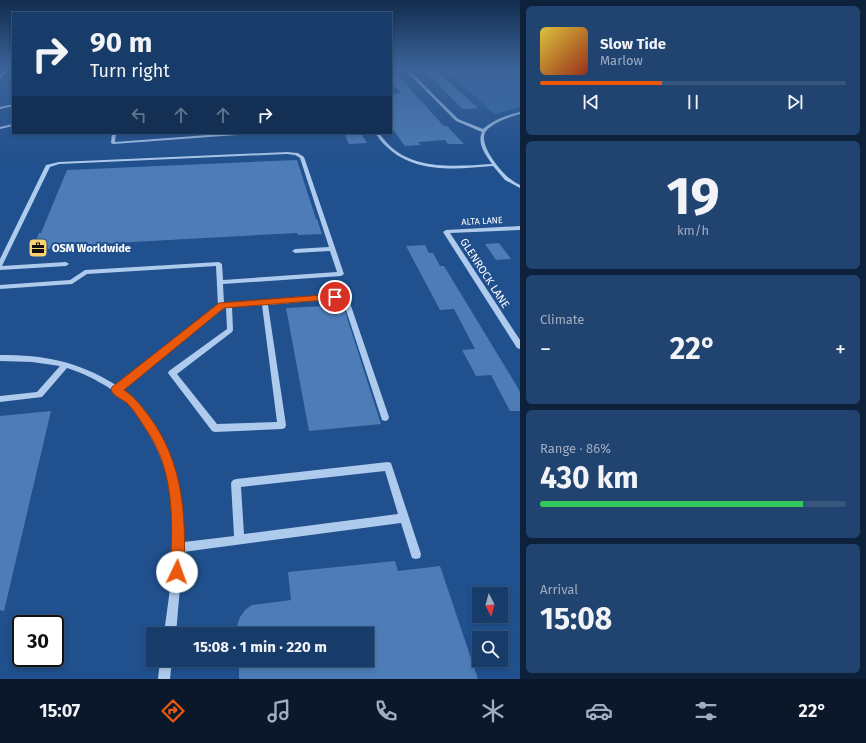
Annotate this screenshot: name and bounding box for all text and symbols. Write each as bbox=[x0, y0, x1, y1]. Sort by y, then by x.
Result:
text: 90 m bbox=[90, 26, 152, 59]
icon: right bbox=[24, 28, 76, 80]
text: Slow Tide bbox=[600, 35, 666, 53]
text: Marlow bbox=[600, 53, 643, 68]
text: Turn right bbox=[90, 60, 170, 82]
icon: previous bbox=[580, 91, 602, 113]
icon: pause bbox=[682, 91, 704, 113]
icon: next bbox=[784, 91, 806, 113]
icon: left bbox=[128, 104, 150, 126]
icon: ahead bbox=[170, 104, 192, 126]
icon: ahead bbox=[212, 104, 234, 126]
icon: right bbox=[254, 104, 276, 126]
text: 19 bbox=[666, 165, 720, 228]
street label: ALTA LANE bbox=[461, 215, 503, 227]
text: km/h bbox=[677, 223, 709, 238]
street label: GLENROCK LANE bbox=[457, 236, 512, 311]
office icon: OSM Worldwide bbox=[27, 237, 49, 259]
place label: OSM Worldwide bbox=[52, 242, 131, 255]
pin bbox=[318, 280, 352, 314]
icon: arrive bbox=[324, 286, 346, 308]
text: Climate bbox=[540, 312, 584, 327]
text: 22° bbox=[670, 331, 716, 367]
text: − bbox=[540, 336, 551, 363]
text: + bbox=[835, 336, 846, 363]
text: Range · 86% bbox=[540, 441, 611, 456]
text: 430 km bbox=[540, 460, 639, 496]
position arrow bbox=[156, 551, 198, 593]
text: Arrival bbox=[540, 582, 578, 597]
north arrow bbox=[472, 587, 508, 623]
map controls bbox=[472, 587, 508, 667]
text: 15:08 bbox=[540, 601, 612, 637]
speed limit sign: 30 bbox=[12, 615, 64, 667]
button: search bbox=[472, 631, 508, 667]
text: 15:08 · 1 min · 220 m bbox=[193, 638, 327, 656]
icon: directions bbox=[159, 697, 187, 725]
icon: music bbox=[265, 697, 293, 725]
icon: phone bbox=[372, 697, 400, 725]
icon: climate bbox=[479, 697, 507, 725]
icon: car bbox=[585, 697, 613, 725]
icon: filters bbox=[692, 697, 720, 725]
text: 15:07 bbox=[39, 700, 80, 722]
text: 22° bbox=[799, 700, 827, 722]

